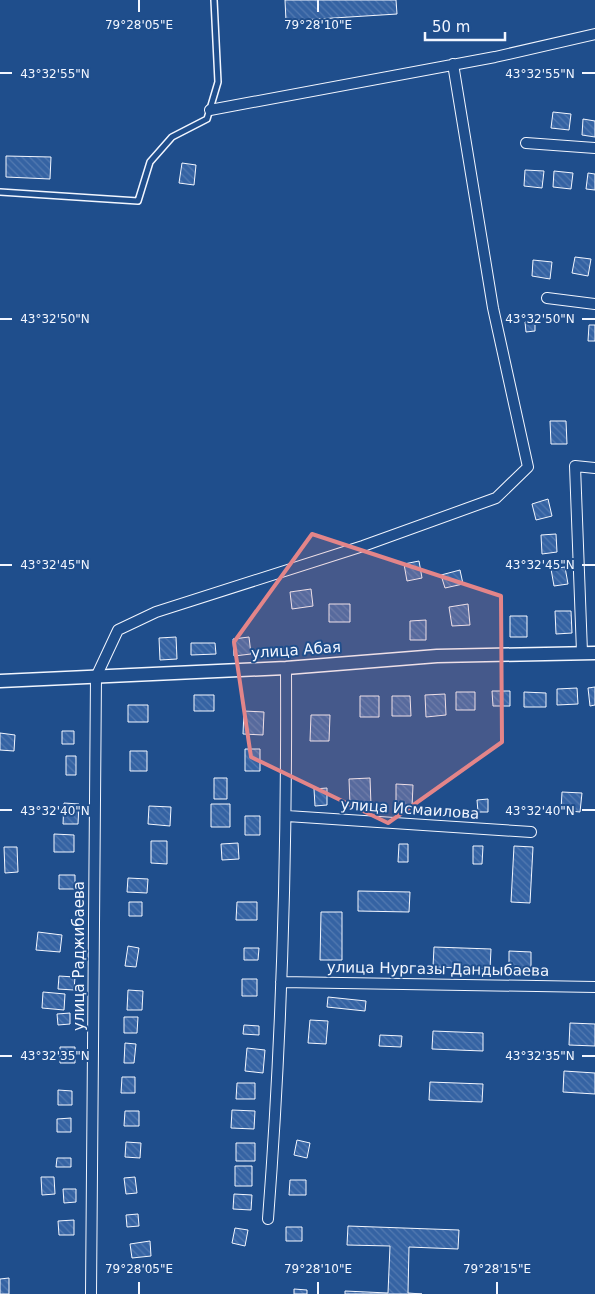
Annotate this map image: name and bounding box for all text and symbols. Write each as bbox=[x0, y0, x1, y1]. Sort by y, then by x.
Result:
scale bar bbox=[425, 10, 505, 42]
text: 79°28'05"E bbox=[105, 18, 173, 32]
text: 79°28'10"E bbox=[284, 18, 352, 32]
text: 50 m bbox=[432, 18, 470, 36]
text: 43°32'55"N bbox=[20, 67, 90, 81]
text: 43°32'55"N bbox=[505, 67, 575, 81]
text: 43°32'50"N bbox=[20, 312, 90, 326]
text: 43°32'50"N bbox=[505, 312, 575, 326]
text: 43°32'45"N bbox=[20, 558, 90, 572]
text: 43°32'45"N bbox=[505, 558, 575, 572]
street label: улица Абая bbox=[250, 638, 342, 662]
street label: улица Исмаилова bbox=[340, 795, 480, 823]
text: 43°32'40"N bbox=[20, 804, 90, 818]
text: 43°32'40"N bbox=[505, 804, 575, 818]
street label: улица Раджибаева bbox=[70, 881, 88, 1031]
street label: улица Нургазы Дандыбаева bbox=[327, 958, 549, 980]
text: 43°32'35"N bbox=[20, 1049, 90, 1063]
text: 43°32'35"N bbox=[505, 1049, 575, 1063]
text: 79°28'05"E bbox=[105, 1262, 173, 1276]
text: 79°28'10"E bbox=[284, 1262, 352, 1276]
text: 79°28'15"E bbox=[463, 1262, 531, 1276]

